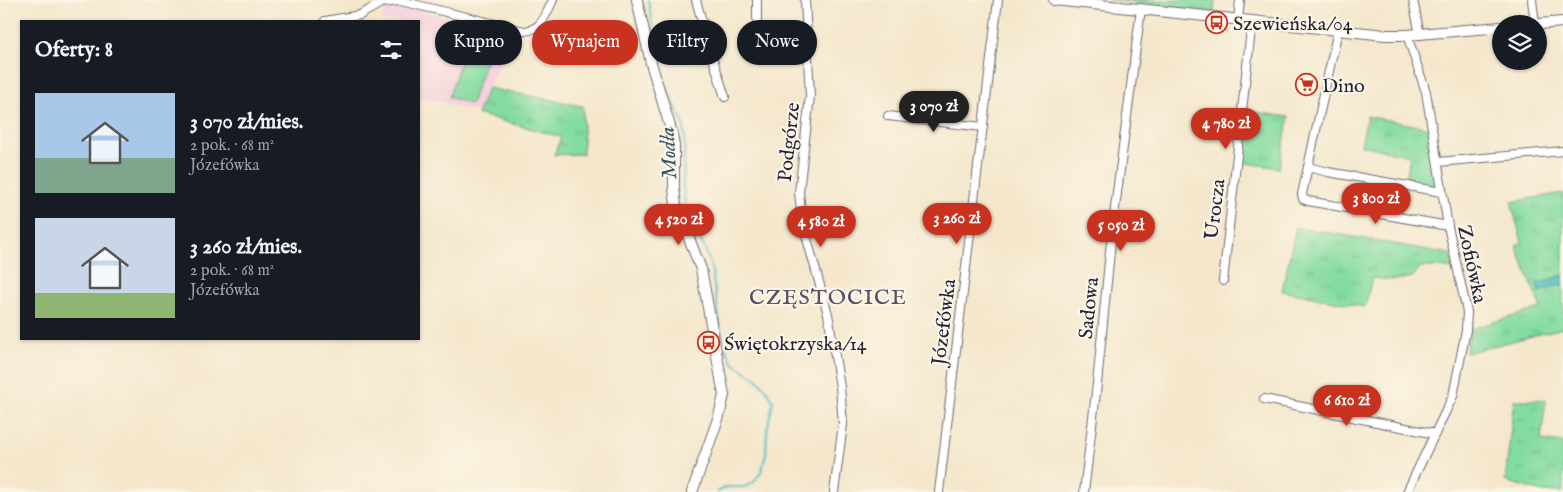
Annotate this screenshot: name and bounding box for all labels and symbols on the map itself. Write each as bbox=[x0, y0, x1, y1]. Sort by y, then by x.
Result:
bus stop icon: Szewieńska/04 bbox=[1205, 11, 1229, 35]
place label: Szewieńska/04 bbox=[1233, 12, 1353, 37]
supermarket icon: Dino bbox=[1294, 73, 1318, 97]
place label: Dino bbox=[1322, 74, 1365, 99]
pin: 3 070 zł bbox=[882, 90, 986, 133]
street label: Podgórze bbox=[773, 101, 806, 183]
pin: 4 780 zł bbox=[1174, 108, 1278, 150]
water label: Modła bbox=[655, 126, 684, 180]
street label: Urocza bbox=[1199, 177, 1232, 241]
pin: 3 800 zł bbox=[1324, 182, 1428, 225]
pin: 3 260 zł bbox=[905, 202, 1009, 245]
pin: 4 520 zł bbox=[627, 204, 731, 246]
pin: 4 580 zł bbox=[769, 206, 873, 248]
pin: 5 050 zł bbox=[1069, 210, 1173, 252]
street label: Zofiówka bbox=[1451, 223, 1492, 306]
street label: Sadowa bbox=[1074, 276, 1105, 340]
street label: Józefówka bbox=[927, 277, 962, 369]
district label: CZĘSTOCICE bbox=[749, 284, 907, 312]
bus stop icon: Świętokrzyska/14 bbox=[696, 331, 720, 355]
place label: Świętokrzyska/14 bbox=[724, 332, 867, 357]
pin: 6 610 zł bbox=[1295, 384, 1399, 427]

